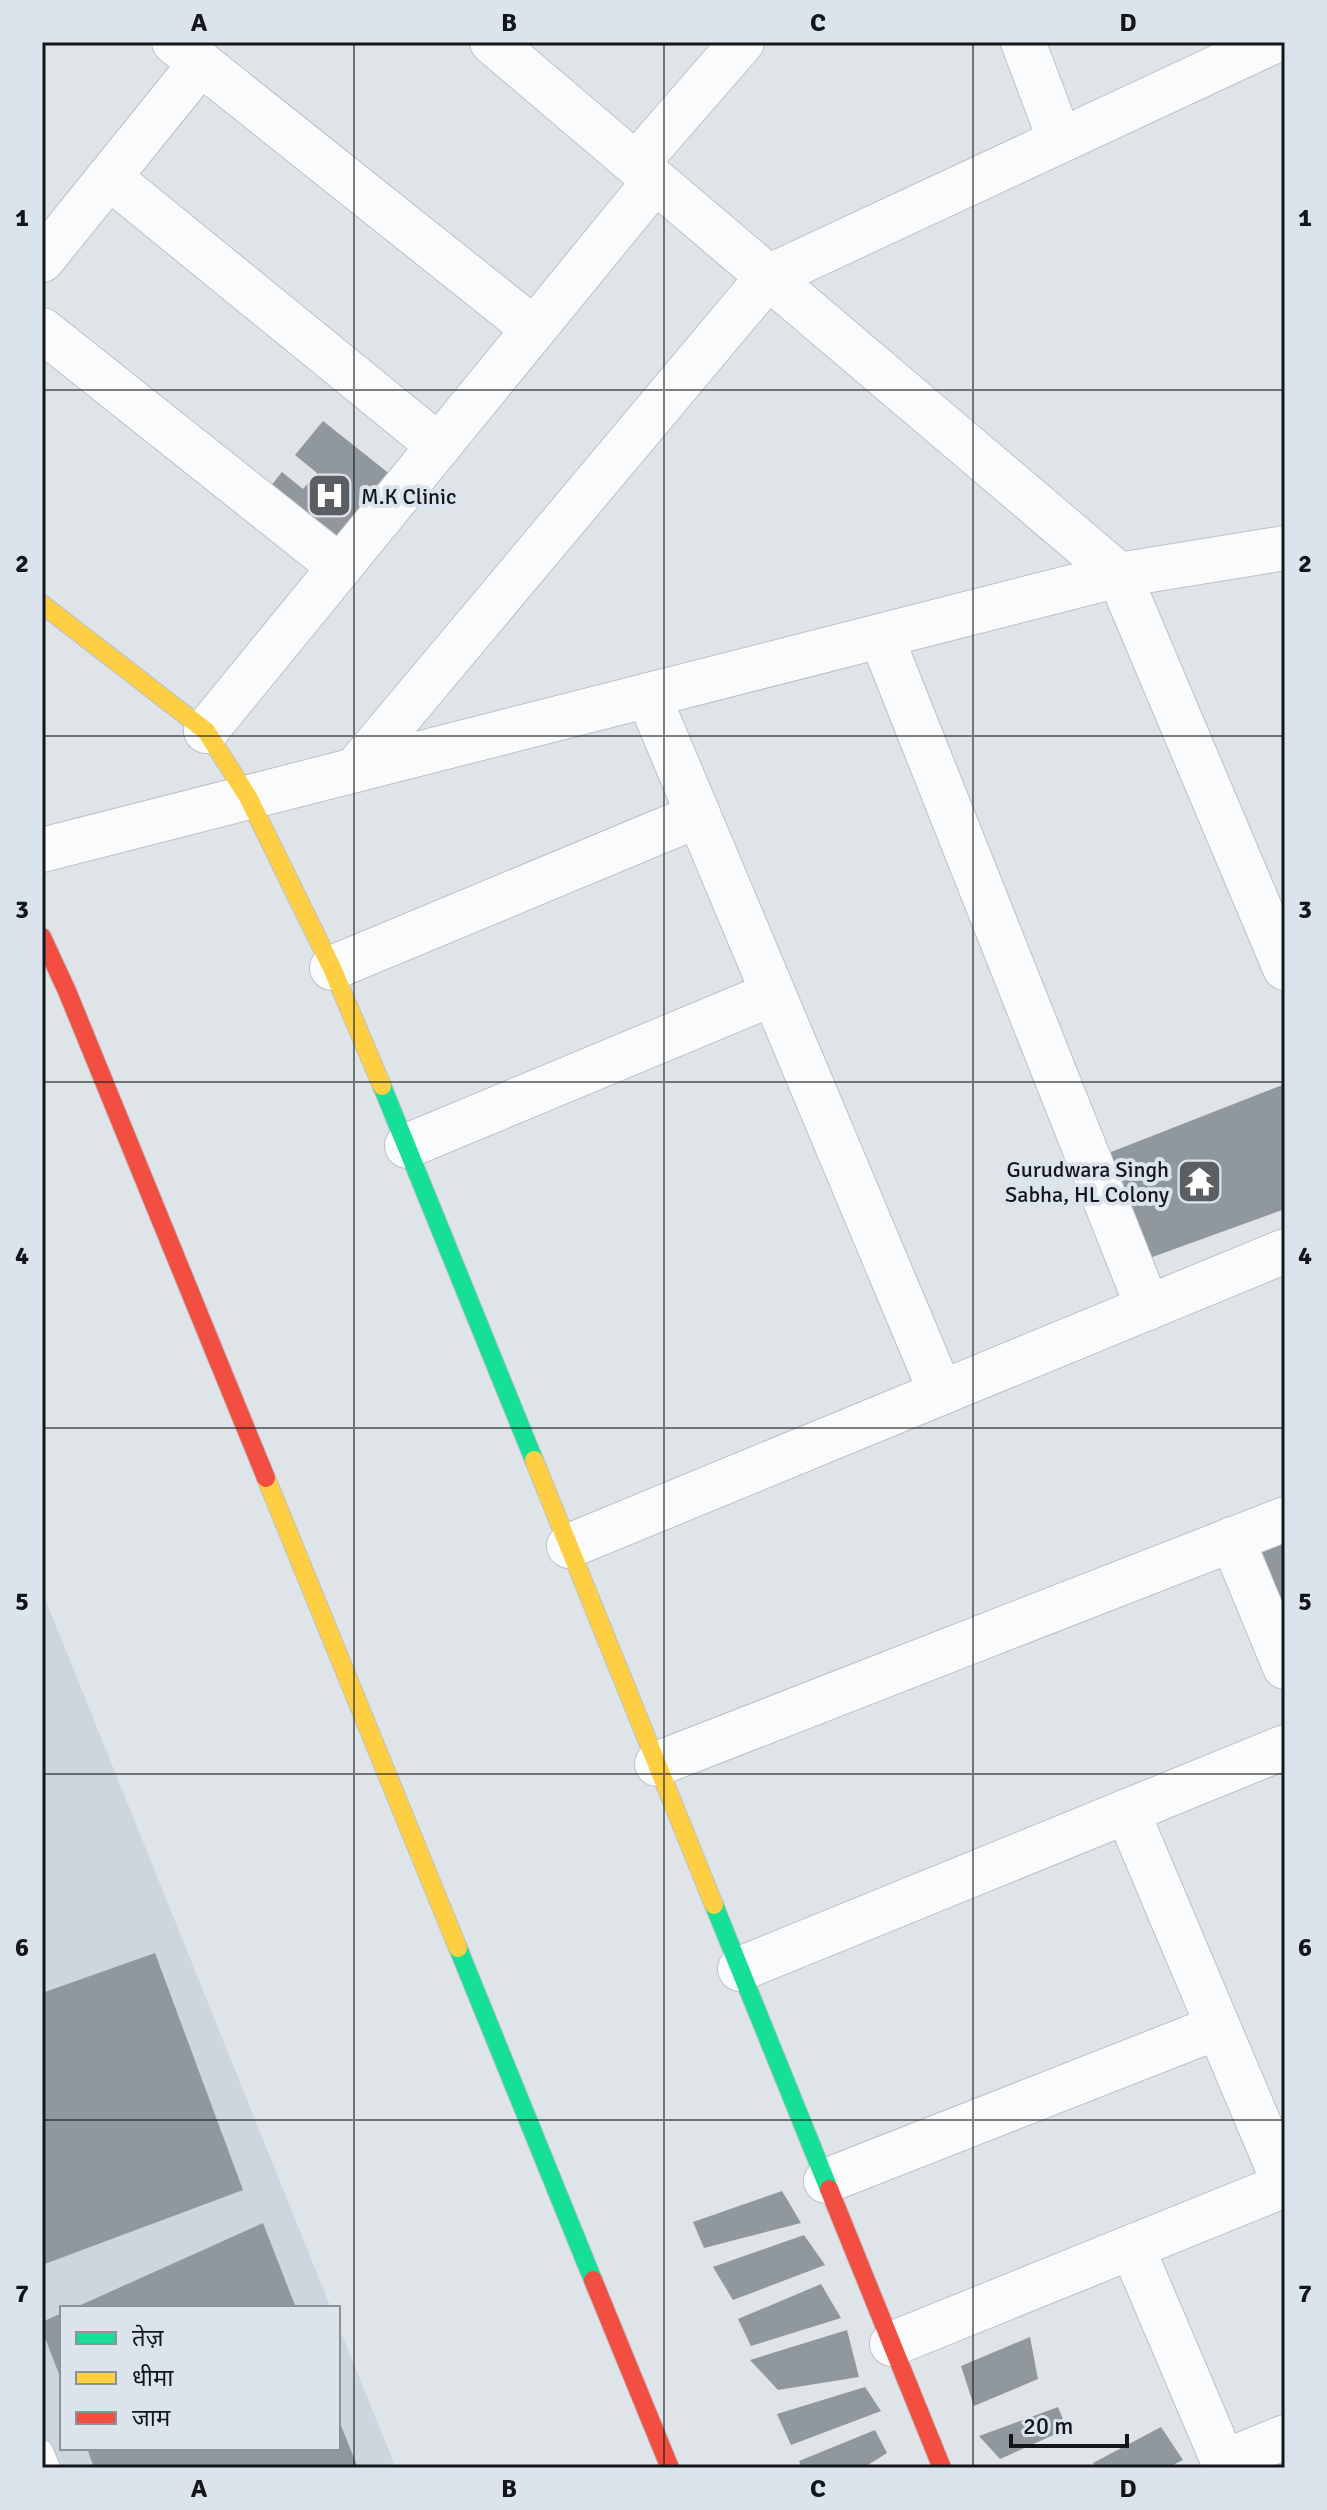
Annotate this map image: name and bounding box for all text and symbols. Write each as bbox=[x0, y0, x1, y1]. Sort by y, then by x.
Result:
text: A bbox=[191, 7, 208, 39]
text: B bbox=[501, 7, 517, 39]
text: C bbox=[810, 7, 826, 39]
text: D bbox=[1119, 7, 1137, 39]
text: 1 bbox=[15, 202, 29, 234]
text: 1 bbox=[1298, 202, 1312, 234]
hospital icon: M.K Clinic bbox=[306, 472, 354, 520]
place label: M.K Clinic bbox=[361, 483, 456, 510]
text: 2 bbox=[15, 548, 29, 580]
text: 2 bbox=[1298, 548, 1312, 580]
text: 3 bbox=[15, 894, 29, 926]
text: 3 bbox=[1298, 894, 1312, 926]
place label: Gurudwara Singh Sabha, HL Colony bbox=[1005, 1156, 1170, 1208]
temple icon: Gurudwara Singh Sabha, HL Colony bbox=[1176, 1158, 1224, 1206]
text: 4 bbox=[15, 1240, 29, 1272]
text: 4 bbox=[1298, 1240, 1312, 1272]
text: 5 bbox=[15, 1586, 29, 1618]
text: 5 bbox=[1298, 1586, 1312, 1618]
text: 6 bbox=[15, 1932, 29, 1964]
text: 6 bbox=[1298, 1932, 1312, 1964]
text: 7 bbox=[15, 2278, 29, 2310]
text: 7 bbox=[1298, 2278, 1312, 2310]
legend bbox=[60, 2306, 340, 2450]
text: तेज़ bbox=[132, 2323, 165, 2353]
text: धीमा bbox=[132, 2363, 174, 2393]
scale bar bbox=[1011, 2398, 1127, 2448]
text: जाम bbox=[132, 2403, 171, 2433]
text: 20 m bbox=[1023, 2411, 1073, 2441]
text: A bbox=[191, 2473, 208, 2505]
text: B bbox=[501, 2473, 517, 2505]
text: C bbox=[810, 2473, 826, 2505]
text: D bbox=[1119, 2473, 1137, 2505]

